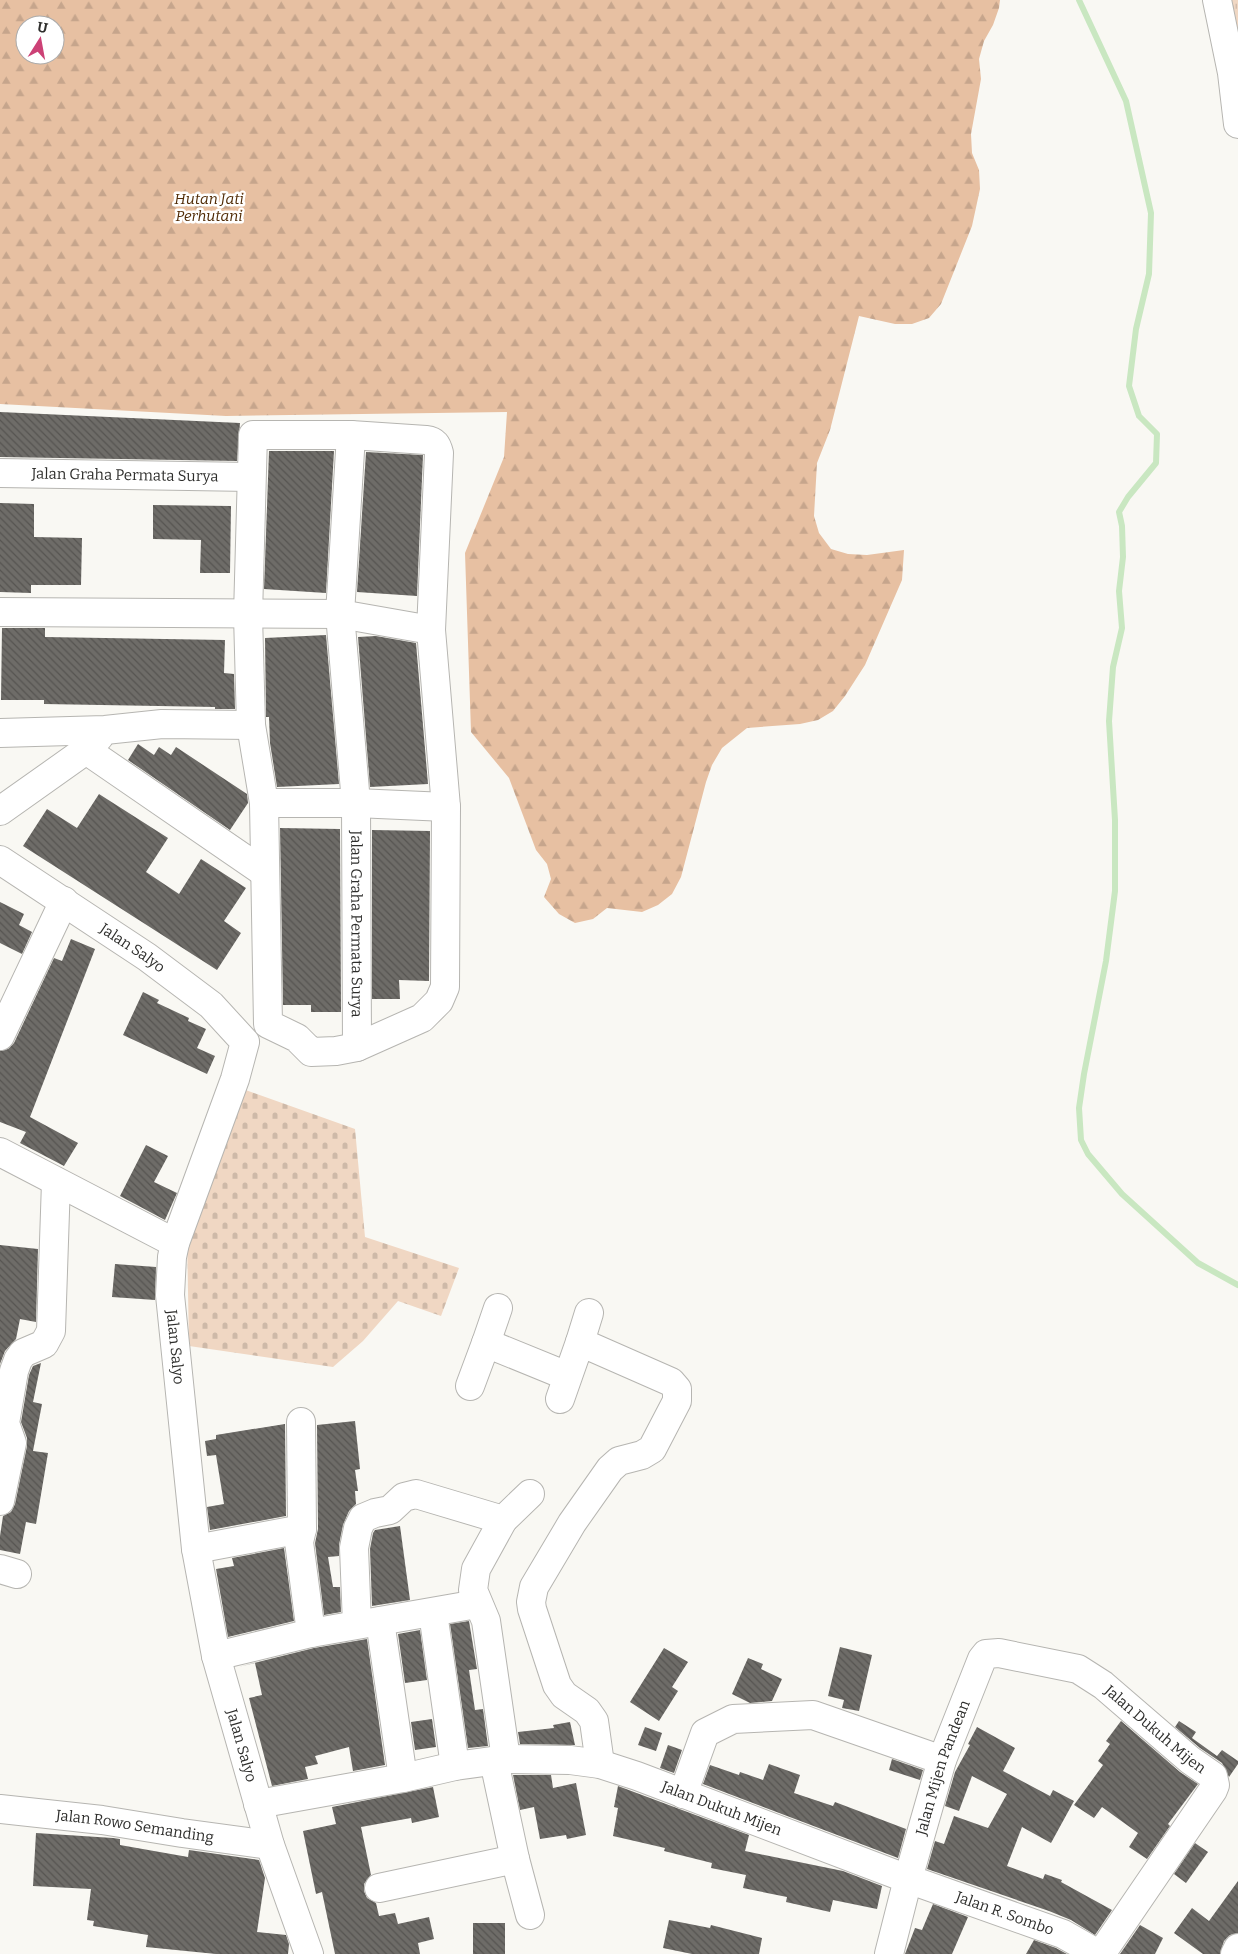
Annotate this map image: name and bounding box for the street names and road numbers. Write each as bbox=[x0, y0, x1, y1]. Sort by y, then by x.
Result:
street label: Jalan Graha Permata Surya bbox=[30, 464, 219, 485]
street label: Jalan Graha Permata Surya bbox=[347, 829, 366, 1017]
street label: Jalan Salyo bbox=[96, 919, 169, 976]
street label: Jalan Salyo bbox=[162, 1308, 188, 1385]
street label: Jalan Dukuh Mijen bbox=[1100, 1681, 1210, 1778]
street label: Jalan Mijen Pandean bbox=[912, 1697, 974, 1838]
street label: Jalan Salyo bbox=[222, 1706, 261, 1784]
street label: Jalan Dukuh Mijen bbox=[658, 1777, 785, 1839]
street label: Jalan Rowo Semanding bbox=[54, 1806, 215, 1846]
street label: Jalan R. Sombo bbox=[952, 1887, 1056, 1939]

